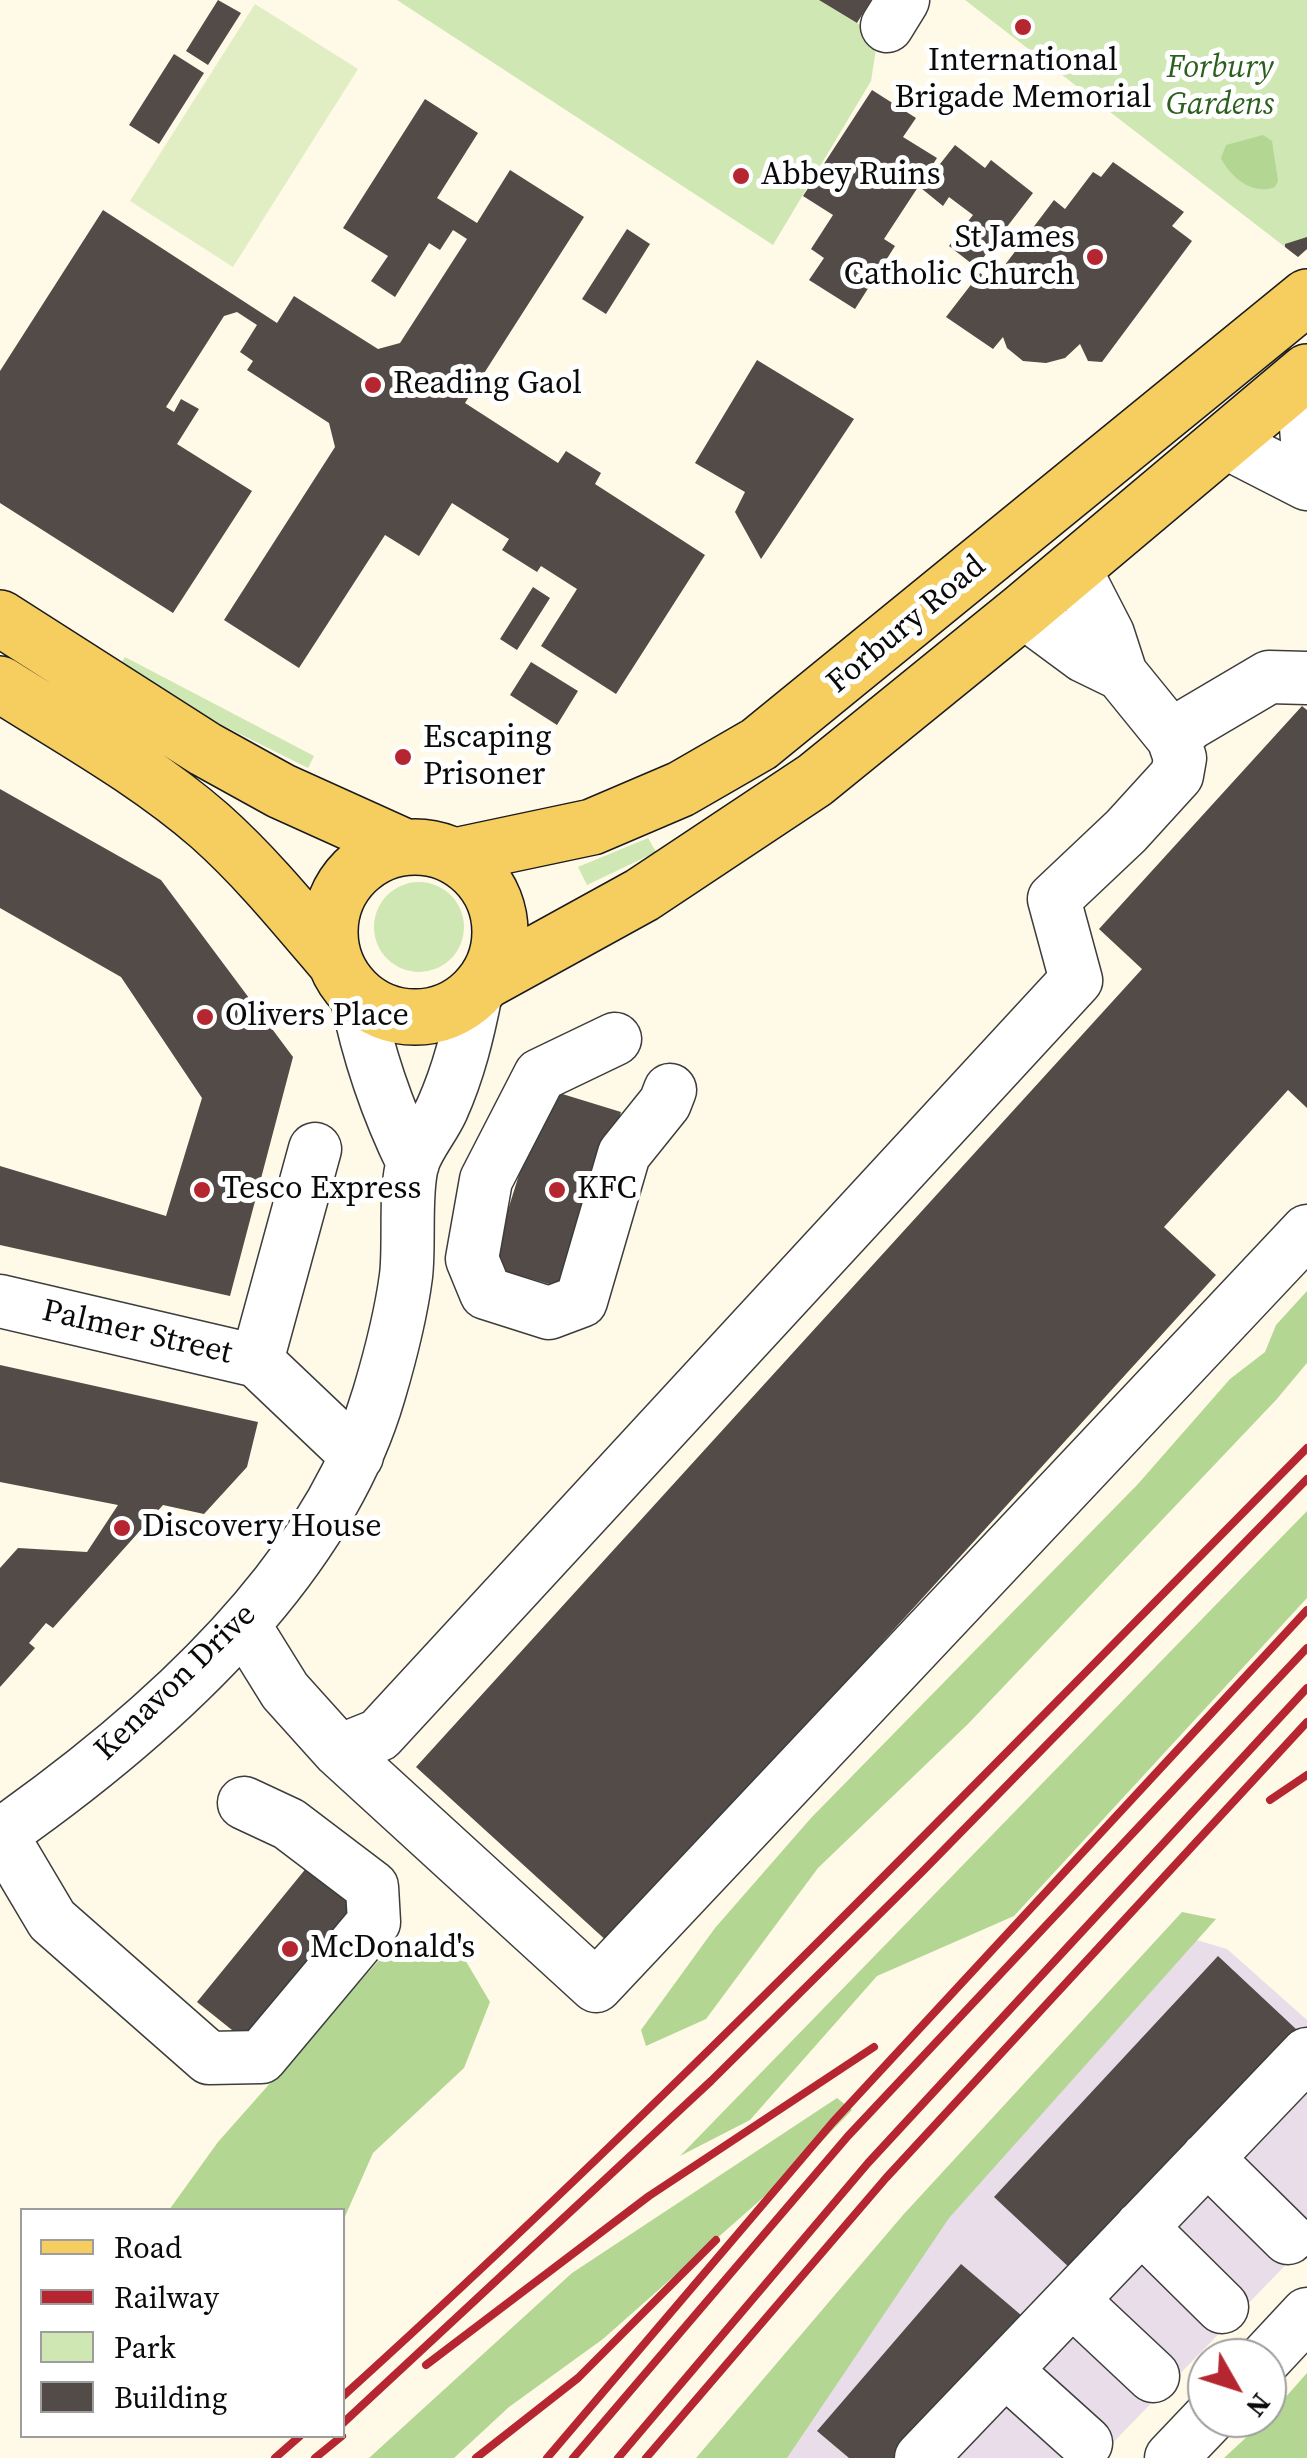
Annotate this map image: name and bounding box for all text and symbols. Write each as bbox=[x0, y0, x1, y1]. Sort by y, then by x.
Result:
marker: International Brigade Memorial bbox=[1012, 16, 1034, 38]
place label: International Brigade Memorial bbox=[894, 43, 1152, 118]
park label: Forbury Gardens bbox=[1166, 50, 1274, 125]
place label: Abbey Ruins bbox=[761, 157, 941, 195]
marker: Abbey Ruins bbox=[730, 165, 752, 187]
place label: St James Catholic Church bbox=[844, 220, 1075, 295]
marker: St James Catholic Church bbox=[1084, 246, 1106, 268]
place label: Reading Gaol bbox=[393, 366, 582, 404]
marker: Reading Gaol bbox=[362, 374, 384, 396]
street label: Forbury Road bbox=[820, 548, 994, 702]
place label: Escaping Prisoner bbox=[423, 720, 552, 795]
marker: Escaping Prisoner bbox=[392, 746, 414, 768]
place label: Olivers Place bbox=[225, 998, 409, 1036]
marker: Olivers Place bbox=[194, 1006, 216, 1028]
place label: Tesco Express bbox=[222, 1171, 421, 1209]
place label: KFC bbox=[577, 1171, 637, 1209]
marker: Tesco Express bbox=[191, 1179, 213, 1201]
marker: KFC bbox=[546, 1179, 568, 1201]
street label: Palmer Street bbox=[38, 1293, 236, 1373]
place label: Discovery House bbox=[142, 1509, 382, 1547]
marker: Discovery House bbox=[111, 1517, 133, 1539]
street label: Kenavon Drive bbox=[87, 1597, 265, 1769]
place label: McDonald's bbox=[310, 1930, 475, 1968]
marker: McDonald's bbox=[279, 1938, 301, 1960]
legend bbox=[20, 2208, 345, 2438]
text: Road bbox=[114, 2227, 182, 2268]
text: Railway bbox=[114, 2277, 219, 2318]
text: Park bbox=[114, 2327, 176, 2368]
north arrow bbox=[1187, 2338, 1287, 2438]
text: Building bbox=[114, 2377, 227, 2418]
text: N bbox=[1238, 2386, 1280, 2425]

